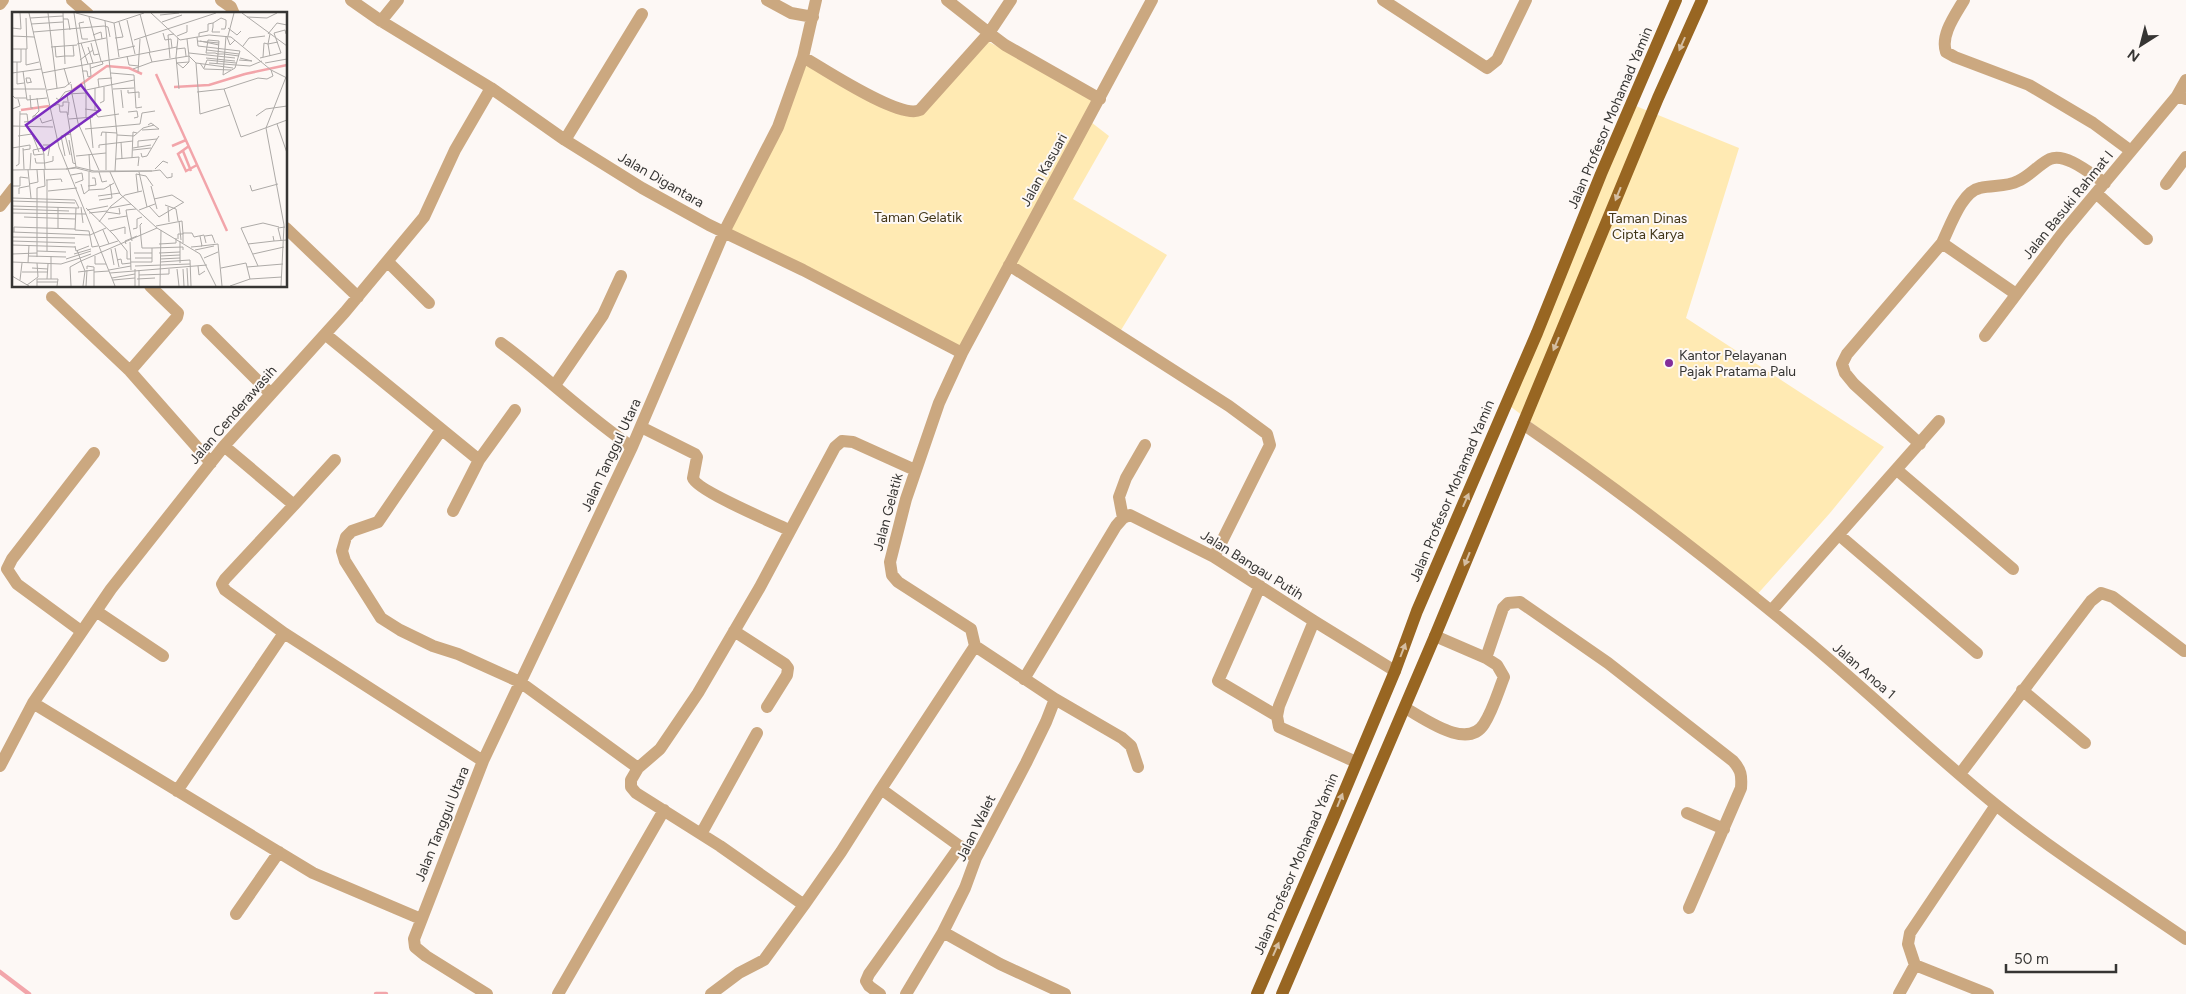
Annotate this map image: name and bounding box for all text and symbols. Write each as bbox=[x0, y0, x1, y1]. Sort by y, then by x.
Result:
inset map bbox=[12, 12, 288, 288]
north arrow bbox=[2116, 20, 2166, 70]
street label: Jalan Profesor Mohamad Yamin bbox=[1564, 24, 1656, 211]
one-way arrow bbox=[1677, 37, 1685, 51]
text: N bbox=[2124, 45, 2143, 65]
street label: Jalan Kasuari bbox=[1017, 131, 1071, 209]
street label: Jalan Basuki Rahmat I bbox=[2019, 147, 2117, 263]
street label: Jalan Digantara bbox=[615, 149, 707, 211]
one-way arrow bbox=[1614, 187, 1622, 201]
park label: Taman Gelatik bbox=[874, 209, 962, 226]
park label: Taman Dinas Cipta Karya bbox=[1609, 210, 1687, 243]
one-way arrow bbox=[1552, 337, 1560, 352]
place label: Kantor Pelayanan Pajak Pratama Palu bbox=[1679, 347, 1796, 380]
marker: Kantor Pelayanan Pajak Pratama Palu bbox=[1663, 357, 1675, 369]
street label: Jalan Cenderawasih bbox=[186, 362, 280, 468]
street label: Jalan Tanggul Utara bbox=[577, 396, 645, 514]
street label: Jalan Profesor Mohamad Yamin bbox=[1406, 397, 1498, 584]
street label: Jalan Gelatik bbox=[869, 471, 907, 553]
one-way arrow bbox=[1462, 493, 1470, 507]
street label: Jalan Bangau Putih bbox=[1197, 526, 1307, 604]
one-way arrow bbox=[1463, 552, 1471, 567]
street label: Jalan Anoa 1 bbox=[1829, 639, 1899, 703]
one-way arrow bbox=[1399, 642, 1407, 657]
street label: Jalan Tanggul Utara bbox=[411, 764, 473, 884]
street label: Jalan Profesor Mohamad Yamin bbox=[1250, 770, 1342, 957]
street label: Jalan Walet bbox=[953, 792, 999, 864]
one-way arrow bbox=[1337, 793, 1345, 807]
one-way arrow bbox=[1272, 942, 1280, 956]
scale bar bbox=[2006, 942, 2116, 974]
text: 50 m bbox=[2014, 950, 2049, 968]

